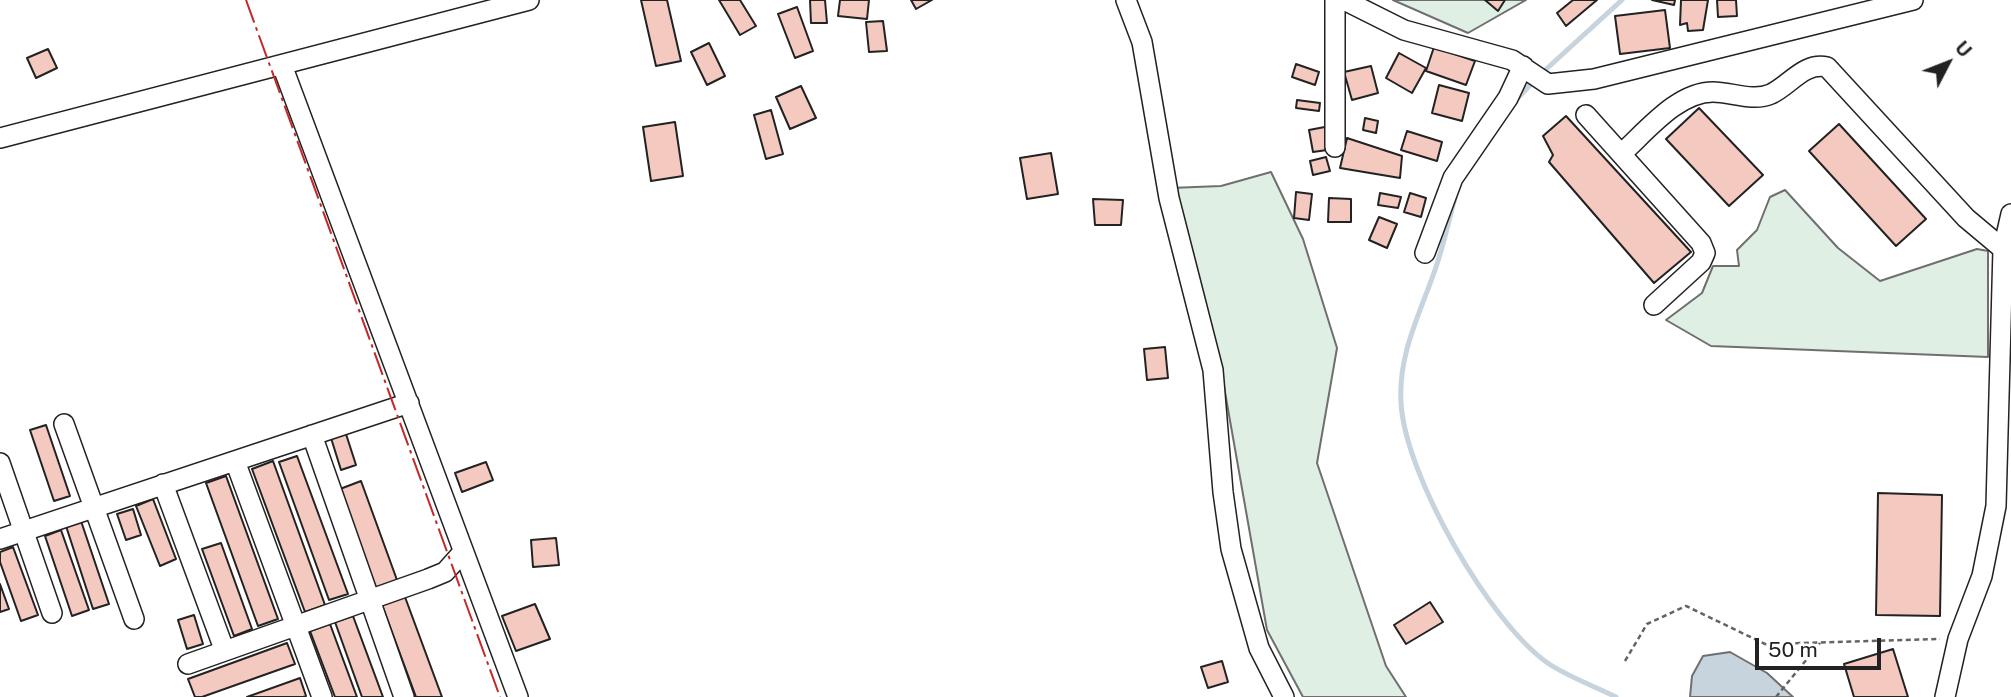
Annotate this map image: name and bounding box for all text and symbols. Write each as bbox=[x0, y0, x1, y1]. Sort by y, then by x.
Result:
north arrow bbox=[1913, 28, 1983, 98]
text: U bbox=[1951, 36, 1976, 61]
scale bar bbox=[1759, 624, 1885, 668]
text: 50 m bbox=[1768, 637, 1818, 662]

